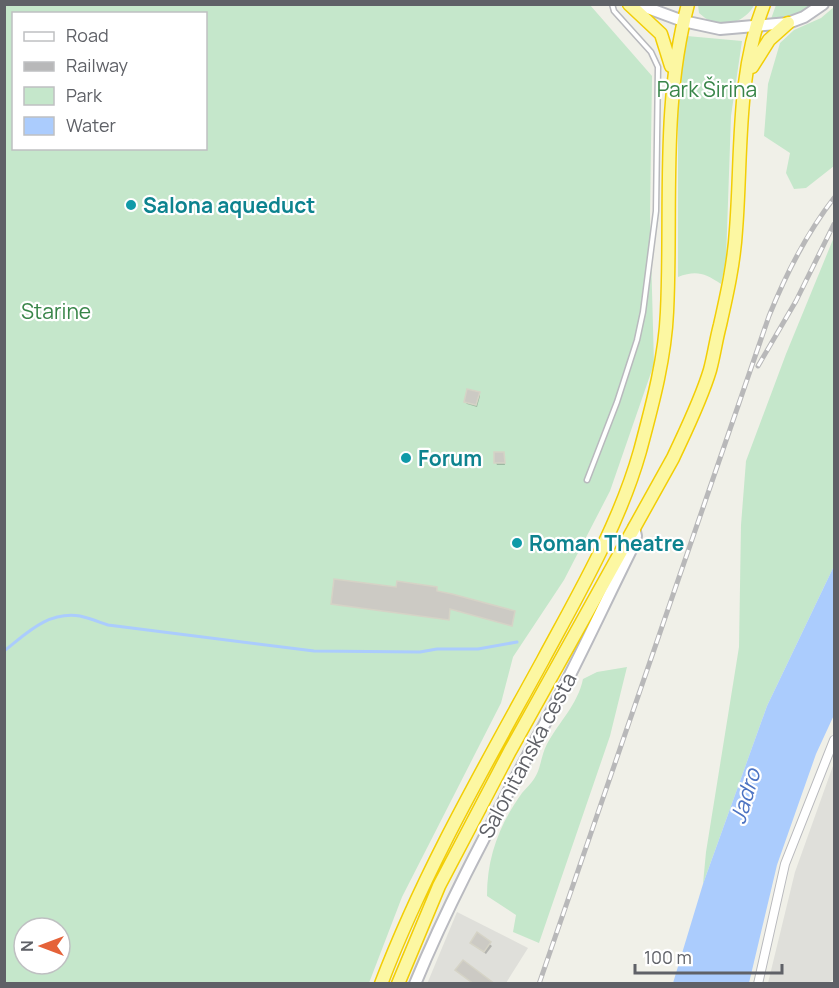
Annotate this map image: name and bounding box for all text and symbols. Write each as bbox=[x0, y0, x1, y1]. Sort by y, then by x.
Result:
legend bbox=[12, 12, 207, 150]
text: Road bbox=[66, 23, 109, 47]
text: Railway bbox=[66, 53, 128, 77]
park label: Park Širina bbox=[657, 75, 757, 103]
text: Park bbox=[66, 83, 103, 107]
text: Water bbox=[66, 113, 116, 137]
place label: Salona aqueduct bbox=[143, 191, 315, 219]
marker: Salona aqueduct bbox=[124, 198, 138, 212]
park label: Starine bbox=[21, 297, 91, 325]
place label: Forum bbox=[418, 444, 482, 472]
marker: Forum bbox=[399, 451, 413, 465]
place label: Roman Theatre bbox=[529, 529, 684, 557]
marker: Roman Theatre bbox=[510, 536, 524, 550]
street label: Salonitanska cesta bbox=[471, 667, 583, 843]
water label: Jadro bbox=[722, 763, 768, 827]
north arrow bbox=[12, 916, 72, 976]
scale bar bbox=[635, 937, 782, 975]
text: N bbox=[16, 940, 38, 952]
text: 100 m bbox=[644, 945, 692, 969]

